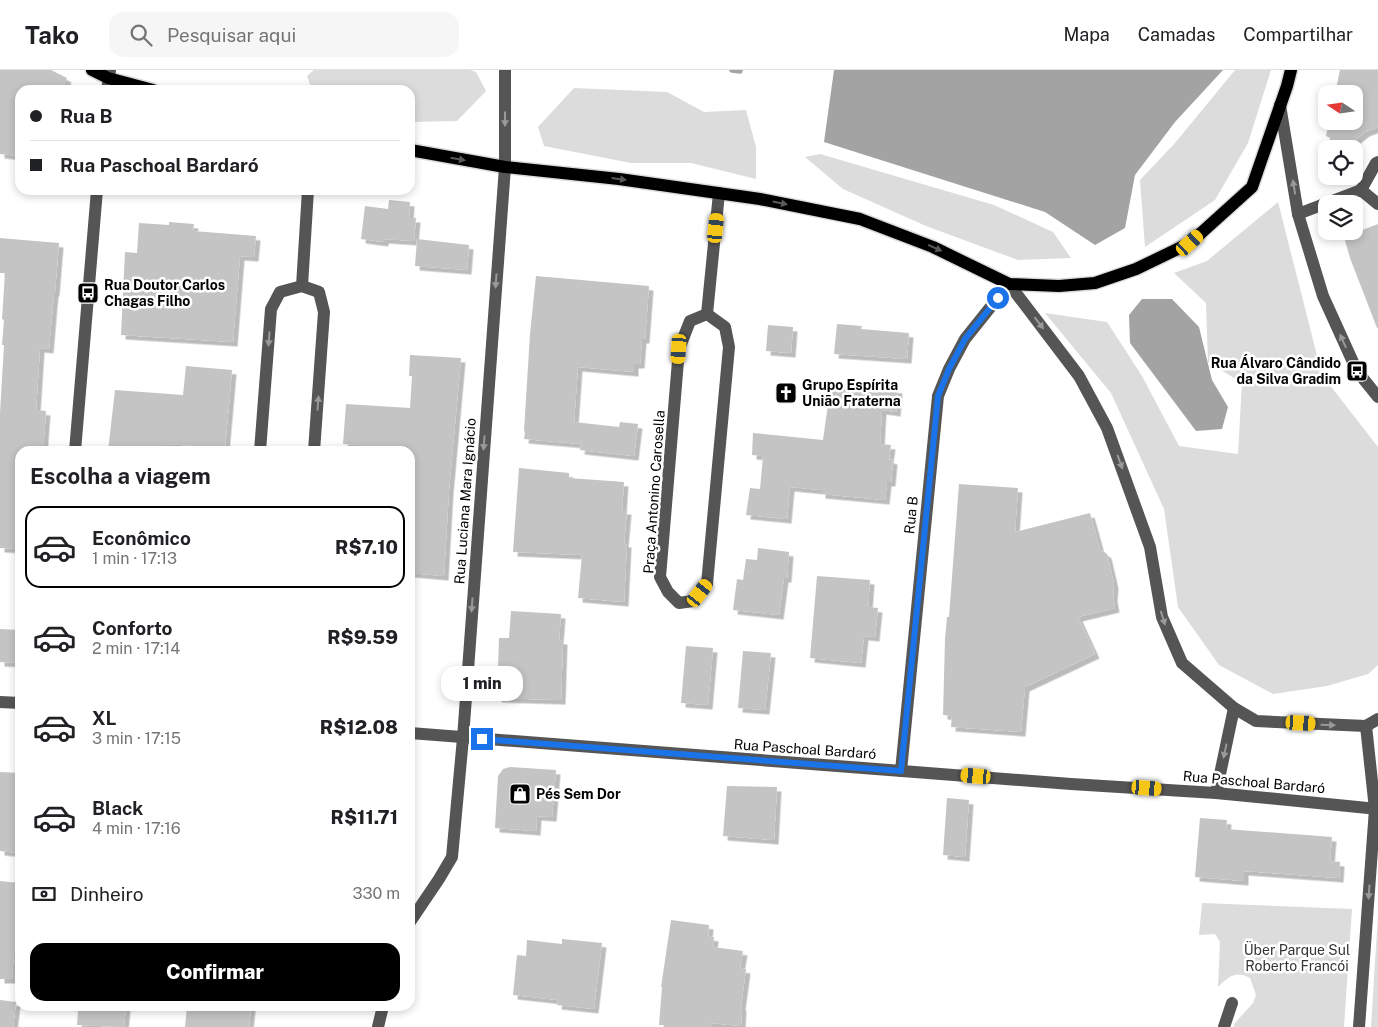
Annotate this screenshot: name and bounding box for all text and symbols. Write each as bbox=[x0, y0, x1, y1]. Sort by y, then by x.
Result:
search box bbox=[109, 12, 459, 57]
text: Tako bbox=[25, 21, 79, 49]
icon: search bbox=[127, 21, 155, 49]
text: Pesquisar aqui bbox=[167, 24, 296, 46]
text: Mapa bbox=[1063, 24, 1110, 45]
text: Camadas bbox=[1138, 24, 1215, 45]
text: Compartilhar bbox=[1243, 24, 1353, 45]
north arrow bbox=[1318, 85, 1362, 130]
map controls bbox=[1318, 85, 1363, 240]
text: Rua B bbox=[60, 105, 112, 127]
one-way arrow bbox=[501, 111, 509, 127]
button: locate bbox=[1318, 140, 1363, 185]
text: Rua Paschoal Bardaró bbox=[60, 154, 259, 176]
one-way arrow bbox=[450, 155, 466, 163]
one-way arrow bbox=[611, 175, 627, 183]
one-way arrow bbox=[1289, 178, 1297, 194]
button: layers bbox=[1318, 195, 1363, 240]
one-way arrow bbox=[772, 199, 787, 207]
car bbox=[706, 212, 725, 244]
car bbox=[1173, 227, 1206, 259]
one-way arrow bbox=[928, 245, 942, 253]
one-way arrow bbox=[492, 273, 500, 289]
place label: Rua Doutor Carlos Chagas Filho bbox=[104, 277, 225, 309]
bus stop icon: Rua Doutor Carlos Chagas Filho bbox=[76, 281, 100, 305]
route start bbox=[987, 287, 1009, 309]
one-way arrow bbox=[1034, 316, 1045, 329]
one-way arrow bbox=[264, 331, 272, 347]
car bbox=[670, 334, 687, 364]
one-way arrow bbox=[1339, 334, 1347, 348]
place label: Rua Álvaro Cândido da Silva Gradim bbox=[1211, 354, 1341, 387]
bus stop icon: Rua Álvaro Cândido da Silva Gradim bbox=[1345, 359, 1369, 383]
place label: Grupo Espírita União Fraterna bbox=[802, 377, 901, 409]
church icon: Grupo Espírita União Fraterna bbox=[774, 381, 798, 405]
one-way arrow bbox=[314, 394, 322, 410]
street label: Praça Antonino Carosella bbox=[640, 410, 668, 574]
street label: Rua Luciana Mara Ignácio bbox=[451, 417, 479, 585]
one-way arrow bbox=[480, 435, 488, 451]
one-way arrow bbox=[1117, 455, 1124, 470]
text: Escolha a viagem bbox=[30, 463, 211, 489]
street label: Rua B bbox=[901, 495, 921, 535]
icon: car bbox=[32, 525, 77, 570]
text: Econômico bbox=[92, 527, 191, 549]
text: R$7.10 bbox=[335, 536, 398, 558]
text: 1 min · 17:13 bbox=[92, 549, 177, 568]
car bbox=[684, 577, 715, 609]
one-way arrow bbox=[468, 597, 476, 613]
one-way arrow bbox=[1159, 611, 1167, 626]
icon: car bbox=[32, 615, 77, 660]
text: Conforto bbox=[92, 617, 172, 639]
text: R$9.59 bbox=[327, 626, 398, 648]
text: 2 min · 17:14 bbox=[92, 639, 180, 658]
callout: 1 min bbox=[441, 666, 523, 702]
text: 1 min bbox=[462, 674, 502, 693]
icon: car bbox=[32, 705, 77, 750]
text: XL bbox=[92, 707, 117, 729]
car bbox=[1285, 715, 1316, 731]
text: R$12.08 bbox=[320, 716, 398, 738]
one-way arrow bbox=[1320, 721, 1336, 729]
route end bbox=[471, 728, 493, 750]
text: 3 min · 17:15 bbox=[92, 729, 181, 748]
street label: Rua Paschoal Bardaró bbox=[733, 736, 877, 762]
one-way arrow bbox=[1221, 743, 1229, 758]
car bbox=[960, 767, 991, 785]
street label: Rua Paschoal Bardaró bbox=[1182, 768, 1326, 796]
car bbox=[1131, 779, 1162, 797]
shop icon: Pés Sem Dor bbox=[508, 782, 532, 806]
place label: Pés Sem Dor bbox=[536, 786, 621, 802]
icon: car bbox=[32, 795, 77, 840]
text: Black bbox=[92, 797, 143, 819]
text: R$11.71 bbox=[331, 806, 398, 828]
text: 4 min · 17:16 bbox=[92, 819, 181, 838]
icon: cash bbox=[30, 880, 58, 908]
text: Dinheiro bbox=[70, 883, 144, 905]
text: 330 m bbox=[353, 884, 400, 903]
one-way arrow bbox=[1364, 885, 1372, 901]
park label: Über Parque Sul Roberto Francói bbox=[1244, 940, 1350, 974]
button: Confirmar bbox=[30, 943, 400, 1001]

